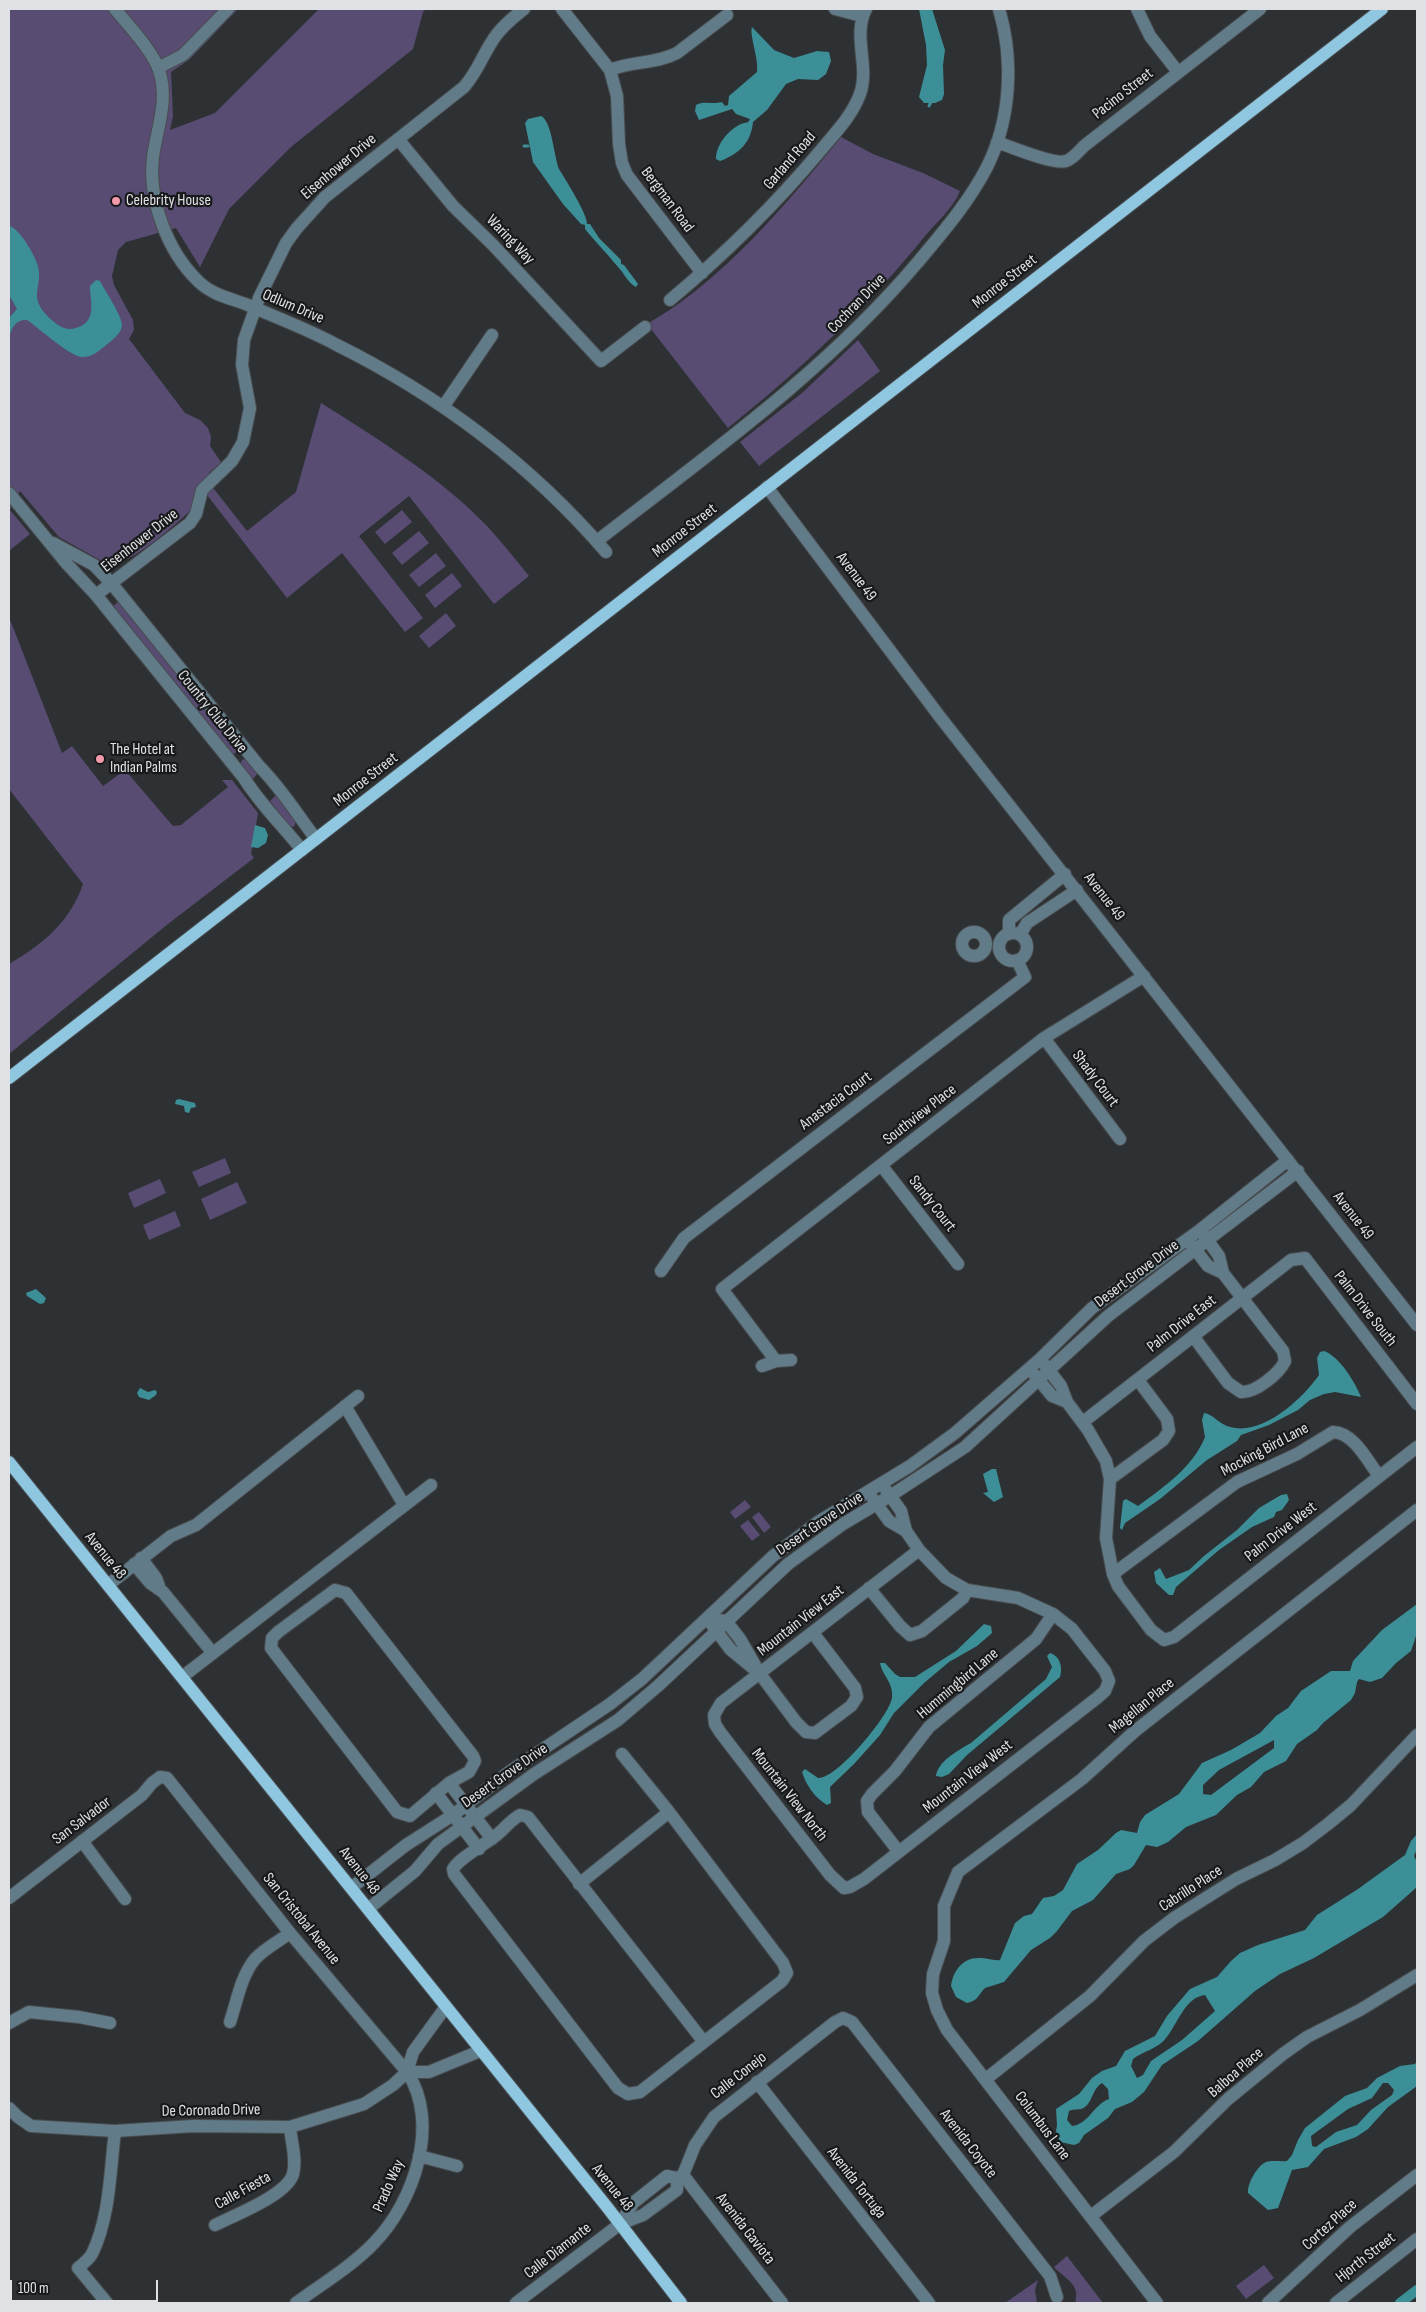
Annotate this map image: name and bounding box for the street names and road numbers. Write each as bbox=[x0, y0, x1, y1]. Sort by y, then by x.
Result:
street label: Pacino Street bbox=[1089, 64, 1157, 124]
street label: Garland Road bbox=[760, 128, 820, 194]
street label: Eisenhower Drive bbox=[297, 130, 381, 204]
street label: Bergman Road bbox=[636, 164, 698, 236]
street label: Waring Way bbox=[482, 211, 538, 269]
street label: Monroe Street bbox=[969, 251, 1041, 313]
street label: Cochran Drive bbox=[824, 270, 890, 338]
street label: Odlum Drive bbox=[259, 285, 327, 329]
street label: Monroe Street bbox=[649, 500, 721, 562]
street label: Eisenhower Drive bbox=[98, 505, 182, 577]
street label: Avenue 49 bbox=[832, 549, 880, 605]
street label: Country Club Drive bbox=[173, 667, 251, 757]
street label: Monroe Street bbox=[330, 749, 402, 811]
street label: Avenue 49 bbox=[1079, 869, 1129, 925]
street label: Shady Court bbox=[1068, 1047, 1122, 1111]
street label: Anastacia Court bbox=[796, 1068, 876, 1134]
street label: Southview Place bbox=[880, 1080, 960, 1150]
street label: Sandy Court bbox=[904, 1172, 960, 1236]
street label: Avenue 49 bbox=[1328, 1188, 1378, 1244]
street label: Desert Grove Drive bbox=[1091, 1236, 1183, 1312]
street label: Palm Drive South bbox=[1329, 1267, 1401, 1351]
street label: Palm Drive East bbox=[1144, 1291, 1220, 1357]
street label: Mocking Bird Lane bbox=[1218, 1419, 1312, 1481]
street label: Desert Grove Drive bbox=[773, 1488, 867, 1560]
street label: Palm Drive West bbox=[1241, 1498, 1321, 1566]
street label: Avenue 48 bbox=[80, 1528, 130, 1584]
street label: Mountain View East bbox=[754, 1581, 848, 1661]
street label: Hummingbird Lane bbox=[913, 1644, 1003, 1724]
street label: Magellan Place bbox=[1105, 1674, 1179, 1738]
street label: Mountain View West bbox=[919, 1736, 1017, 1818]
street label: Desert Grove Drive bbox=[458, 1739, 552, 1813]
street label: Mountain View North bbox=[747, 1745, 831, 1845]
street label: San Salvador bbox=[49, 1793, 115, 1849]
street label: Avenue 48 bbox=[334, 1843, 384, 1899]
street label: Cabrillo Place bbox=[1156, 1861, 1226, 1917]
street label: San Cristobal Avenue bbox=[258, 1869, 344, 1969]
street label: Balboa Place bbox=[1204, 2044, 1268, 2102]
street label: Calle Conejo bbox=[707, 2048, 771, 2104]
street label: Columbus Lane bbox=[1010, 2088, 1074, 2164]
street label: De Coronado Drive bbox=[161, 2101, 261, 2121]
street label: Avenida Coyote bbox=[935, 2106, 1001, 2182]
street label: Avenida Tortuga bbox=[822, 2144, 890, 2222]
street label: Prado Way bbox=[369, 2157, 409, 2215]
street label: Avenue 48 bbox=[587, 2160, 637, 2216]
street label: Calle Fiesta bbox=[212, 2168, 274, 2214]
street label: Avenida Gaviota bbox=[711, 2190, 779, 2268]
street label: Cortez Place bbox=[1299, 2195, 1361, 2255]
street label: Calle Diamante bbox=[521, 2219, 595, 2283]
street label: Hjorth Street bbox=[1332, 2229, 1400, 2287]

